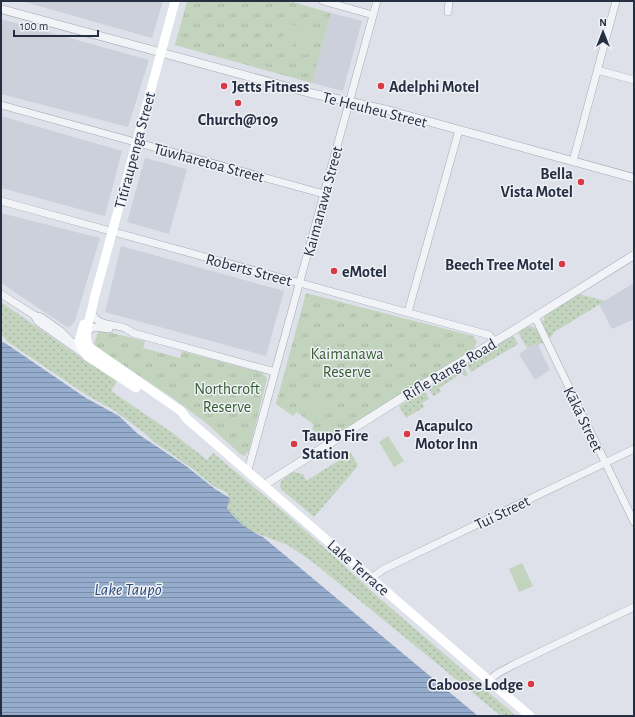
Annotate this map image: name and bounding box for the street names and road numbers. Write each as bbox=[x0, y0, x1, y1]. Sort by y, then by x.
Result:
street label: Te Heuheu Street bbox=[321, 89, 429, 131]
street label: Tītīraupenga Street bbox=[112, 90, 158, 210]
street label: Tūwharetoa Street bbox=[152, 140, 266, 185]
street label: Kaimanawa Street bbox=[301, 144, 345, 258]
street label: Roberts Street bbox=[204, 251, 293, 289]
street label: Rifle Range Road bbox=[400, 336, 499, 404]
street label: Kākā Street bbox=[560, 384, 606, 455]
street label: Tui Street bbox=[472, 493, 532, 533]
street label: Lake Terrace bbox=[324, 537, 392, 599]

